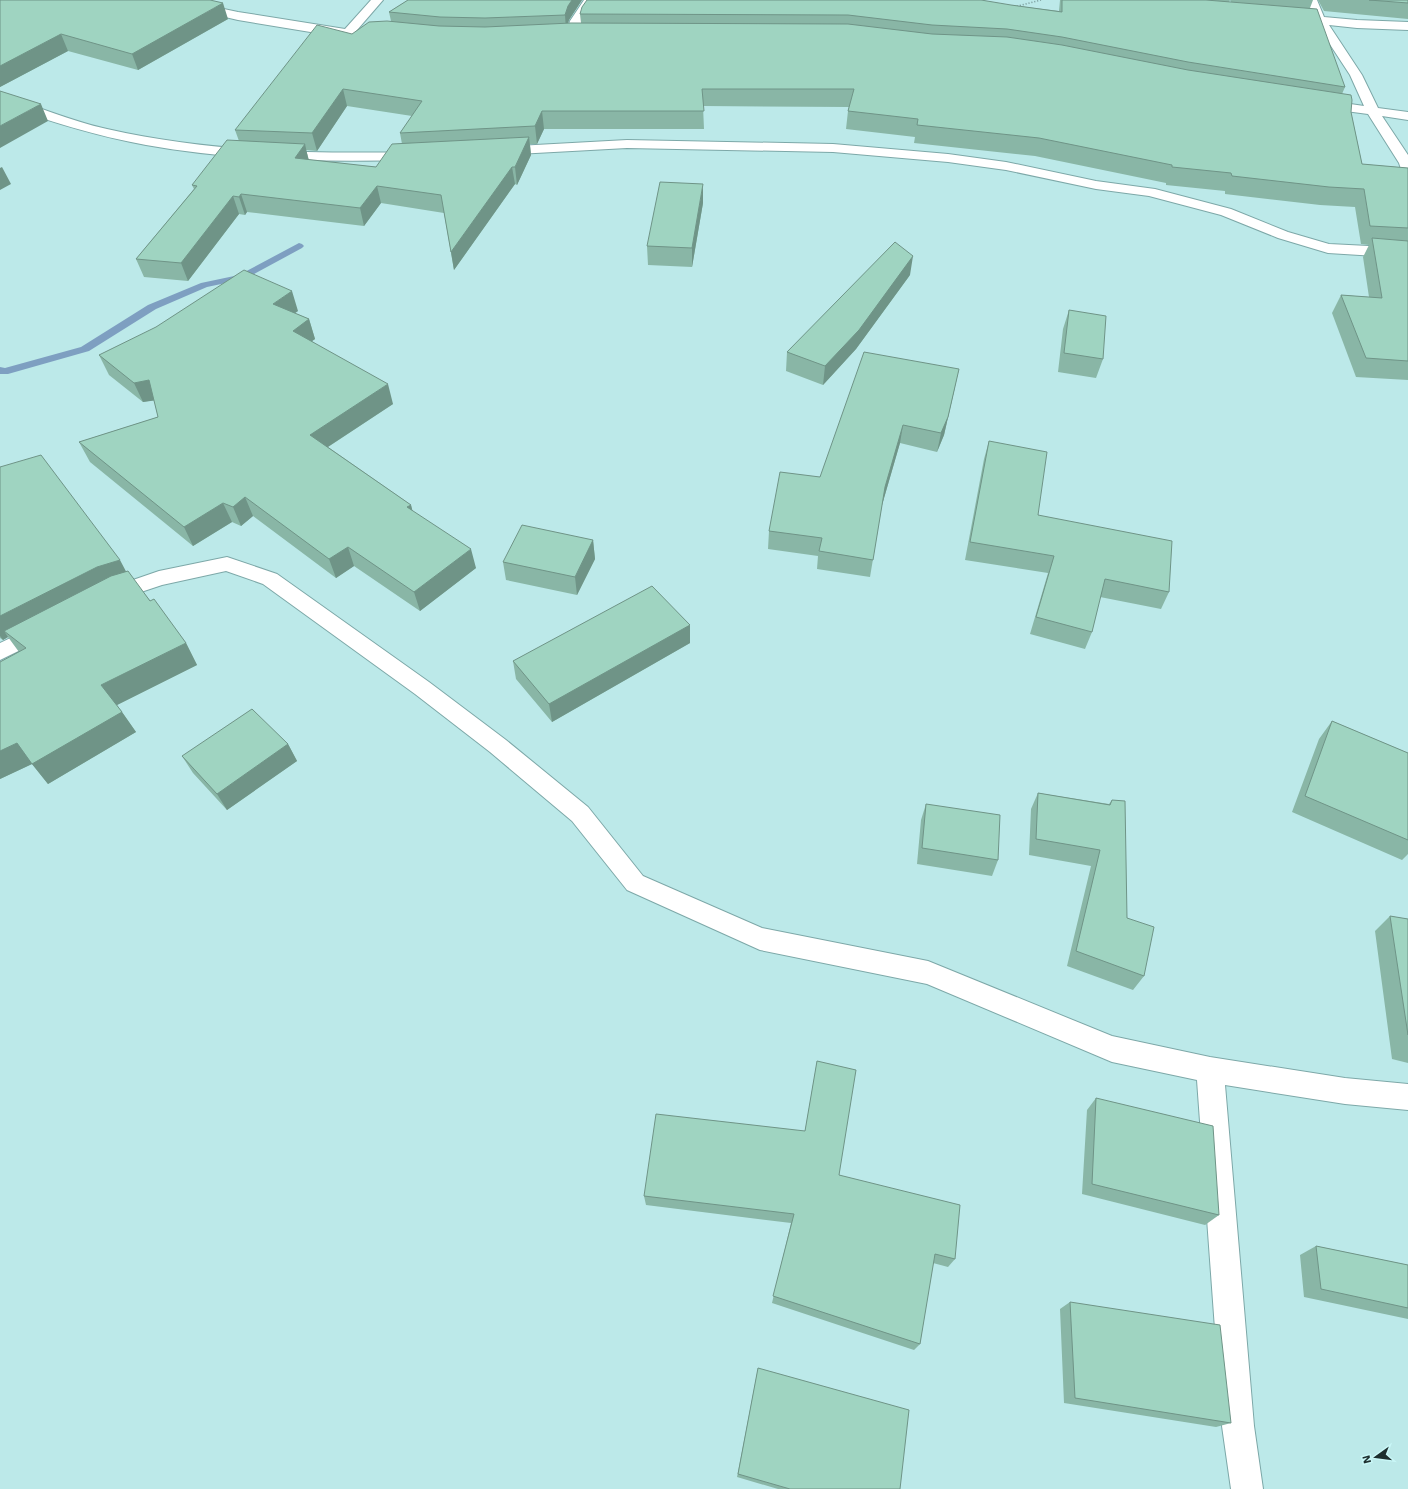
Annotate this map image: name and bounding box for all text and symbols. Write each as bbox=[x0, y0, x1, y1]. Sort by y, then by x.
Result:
north arrow bbox=[1356, 1437, 1396, 1477]
text: N bbox=[1359, 1454, 1374, 1465]

